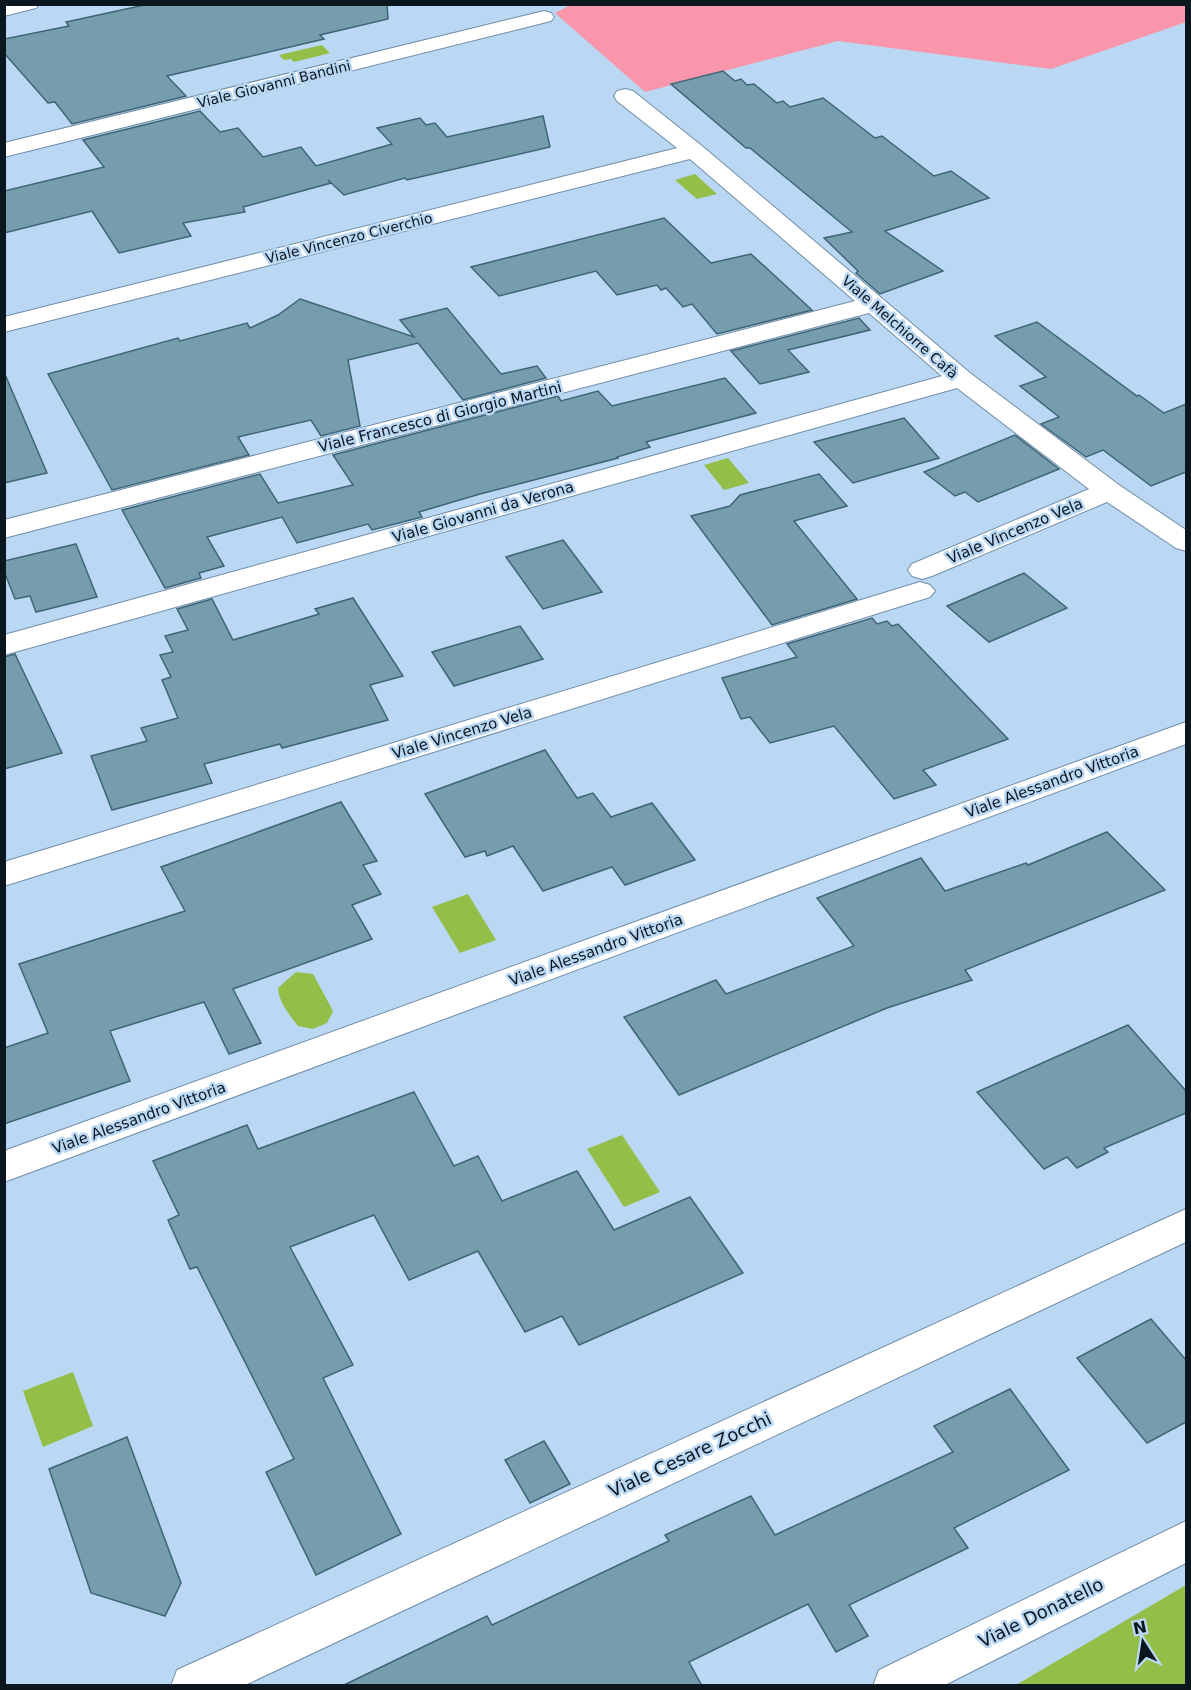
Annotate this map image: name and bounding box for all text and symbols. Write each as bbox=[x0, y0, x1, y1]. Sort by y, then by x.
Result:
street label: Viale Giovanni Bandini bbox=[196, 57, 352, 111]
street label: Viale Vincenzo Civerchio bbox=[264, 210, 434, 266]
street label: Viale Melchiorre Cafà bbox=[839, 272, 961, 382]
street label: Viale Francesco di Giorgio Martini bbox=[316, 378, 564, 456]
street label: Viale Giovanni da Verona bbox=[390, 477, 576, 547]
street label: Viale Vincenzo Vela bbox=[944, 494, 1086, 568]
street label: Viale Vincenzo Vela bbox=[390, 703, 534, 763]
street label: Viale Alessandro Vittoria bbox=[963, 742, 1141, 822]
street label: Viale Alessandro Vittoria bbox=[507, 910, 685, 990]
street label: Viale Alessandro Vittoria bbox=[50, 1078, 228, 1158]
street label: Viale Cesare Zocchi bbox=[605, 1408, 775, 1501]
street label: Viale Donatello bbox=[975, 1573, 1107, 1652]
north arrow bbox=[1113, 1612, 1173, 1672]
text: N bbox=[1131, 1617, 1149, 1639]

